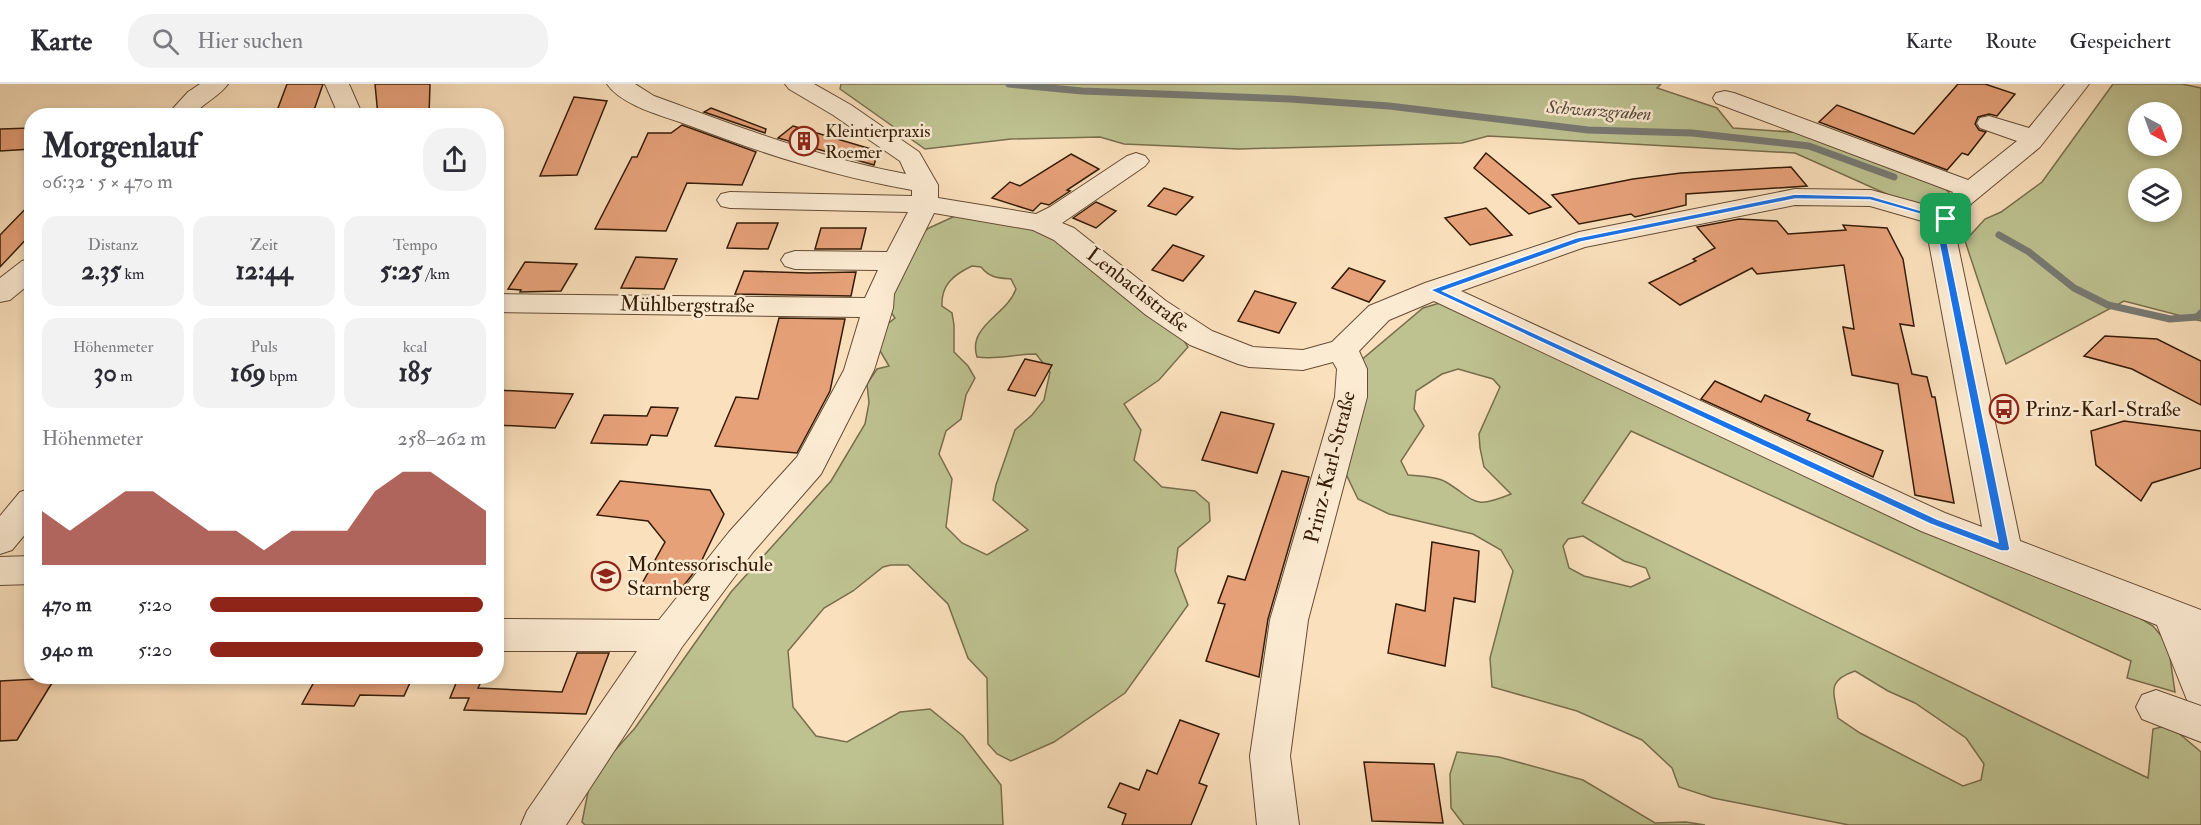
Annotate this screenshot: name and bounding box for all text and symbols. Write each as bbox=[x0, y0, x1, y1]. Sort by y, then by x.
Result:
search box bbox=[128, 14, 548, 68]
text: Karte bbox=[30, 24, 92, 59]
icon: search bbox=[149, 25, 182, 58]
text: Hier suchen bbox=[197, 27, 303, 55]
text: Karte bbox=[1906, 28, 1952, 55]
text: Route bbox=[1985, 28, 2037, 55]
text: Gespeichert bbox=[2070, 28, 2171, 55]
water label: Schwarzgraben bbox=[1545, 96, 1652, 126]
north arrow bbox=[2128, 102, 2182, 156]
map controls bbox=[2128, 102, 2182, 222]
place label: Kleintierpraxis Roemer bbox=[825, 120, 930, 164]
building icon: Kleintierpraxis Roemer bbox=[788, 125, 820, 157]
text: Morgenlauf bbox=[42, 126, 198, 167]
button: share bbox=[423, 128, 486, 191]
button: layers bbox=[2128, 168, 2182, 222]
text: 06:32 · 5 × 470 m bbox=[42, 169, 173, 194]
pin bbox=[1920, 193, 1971, 244]
icon: arrive bbox=[1929, 202, 1962, 235]
text: Distanz bbox=[88, 235, 138, 255]
text: Zeit bbox=[250, 235, 278, 255]
text: Tempo bbox=[393, 235, 437, 255]
street label: Lenbachstraße bbox=[1081, 241, 1195, 339]
text: 2.35 bbox=[81, 255, 121, 287]
text: 12:44 bbox=[236, 255, 292, 287]
text: 5:25 bbox=[380, 255, 422, 287]
text: km bbox=[121, 264, 145, 284]
text: /km bbox=[422, 264, 450, 284]
street label: Mühlbergstraße bbox=[619, 290, 755, 320]
text: Höhenmeter bbox=[73, 337, 153, 357]
text: Puls bbox=[250, 337, 278, 357]
text: kcal bbox=[403, 337, 427, 357]
text: 30 bbox=[93, 357, 117, 389]
text: 169 bbox=[230, 357, 266, 389]
text: 185 bbox=[399, 357, 431, 389]
text: m bbox=[117, 366, 133, 386]
text: bpm bbox=[266, 366, 298, 386]
street label: Prinz-Karl-Straße bbox=[1298, 388, 1362, 546]
bus stop icon: Prinz-Karl-Straße bbox=[1988, 393, 2020, 425]
place label: Prinz-Karl-Straße bbox=[2025, 396, 2181, 423]
text: Höhenmeter bbox=[42, 426, 143, 451]
text: 258–262 m bbox=[398, 426, 486, 451]
place label: Montessorischule Starnberg bbox=[627, 551, 773, 602]
school or university icon: Montessorischule Starnberg bbox=[590, 560, 622, 592]
text: 470 m bbox=[42, 592, 91, 617]
text: 5:20 bbox=[138, 592, 172, 617]
text: 940 m bbox=[42, 637, 93, 662]
text: 5:20 bbox=[138, 637, 172, 662]

